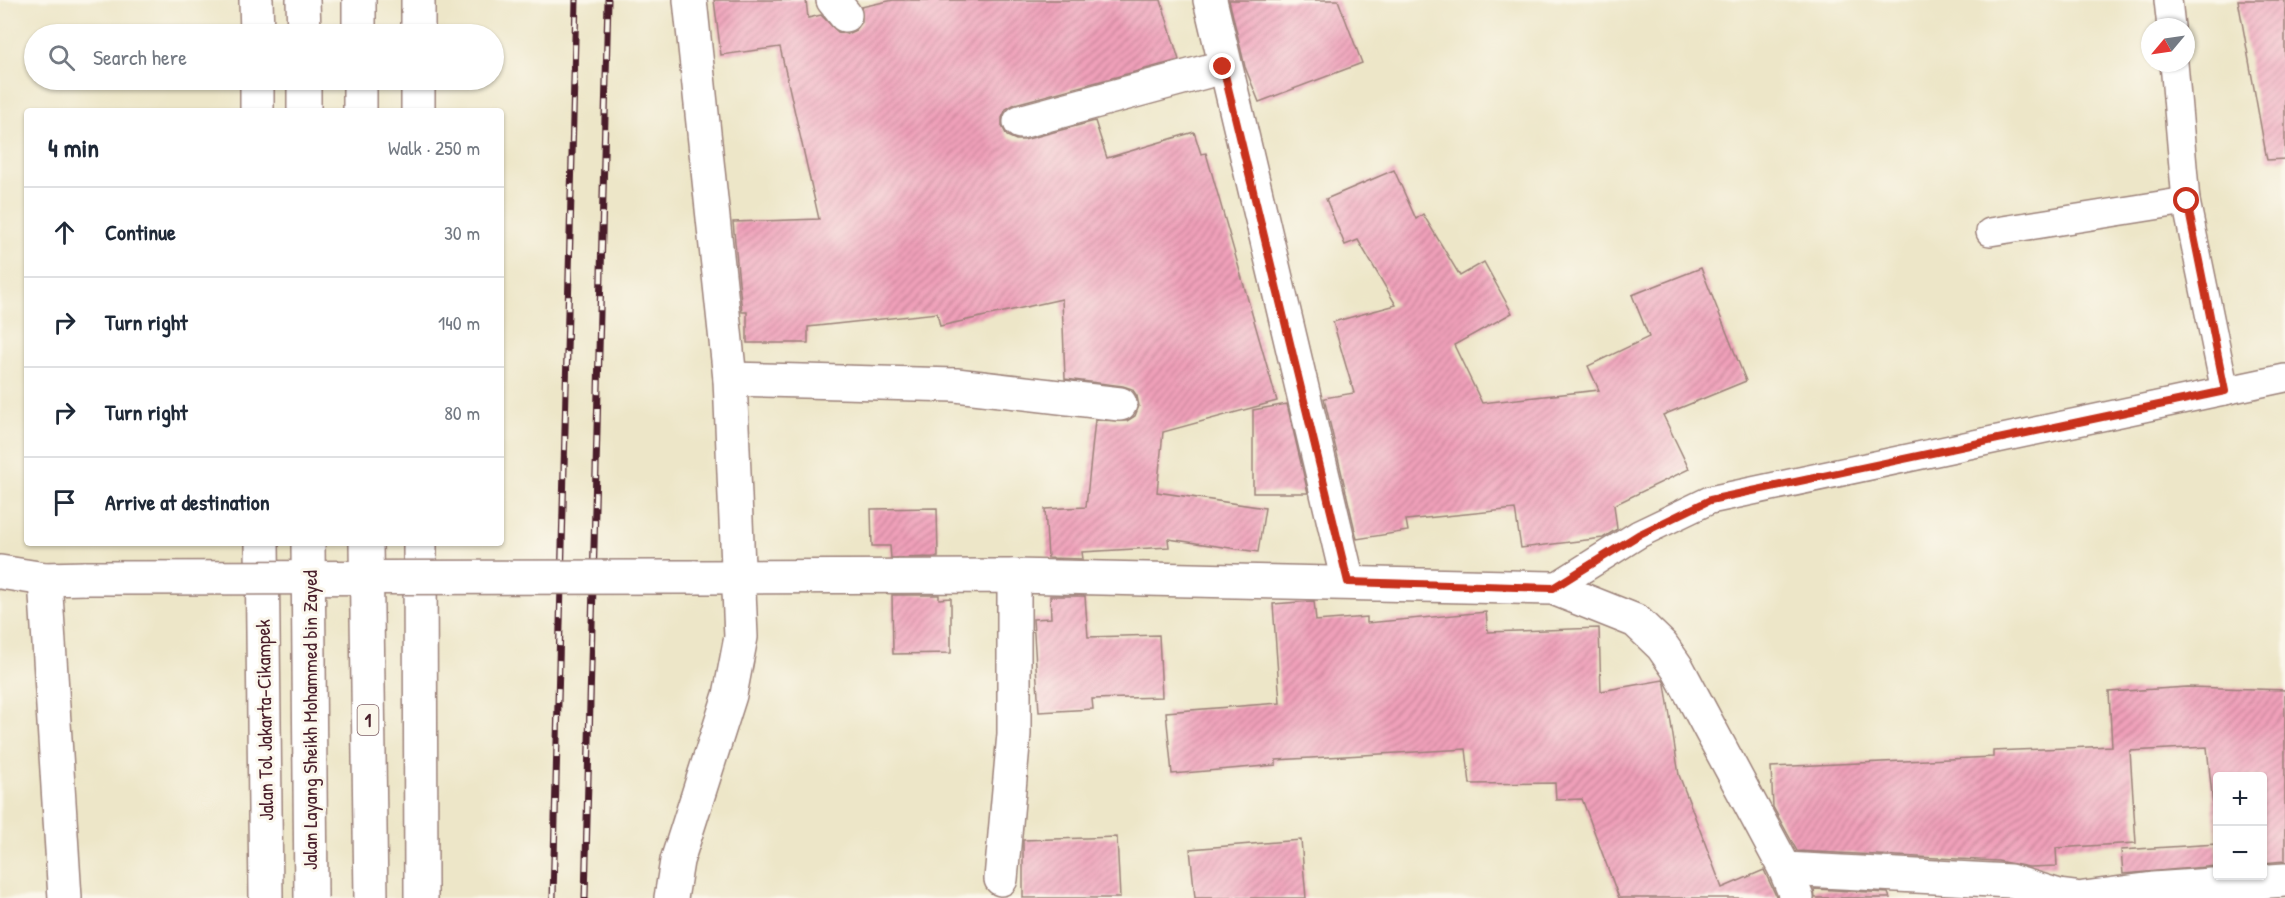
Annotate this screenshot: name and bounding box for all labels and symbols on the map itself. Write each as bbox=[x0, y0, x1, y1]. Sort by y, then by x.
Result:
north arrow bbox=[2141, 18, 2195, 72]
route end bbox=[1209, 53, 1235, 79]
route start bbox=[2173, 187, 2199, 213]
street label: Jalan Layang Sheikh Mohammed bin Zayed bbox=[296, 570, 323, 870]
street label: Jalan Tol Jakarta–Cikampek bbox=[249, 619, 279, 821]
road number: 1 bbox=[358, 705, 378, 735]

